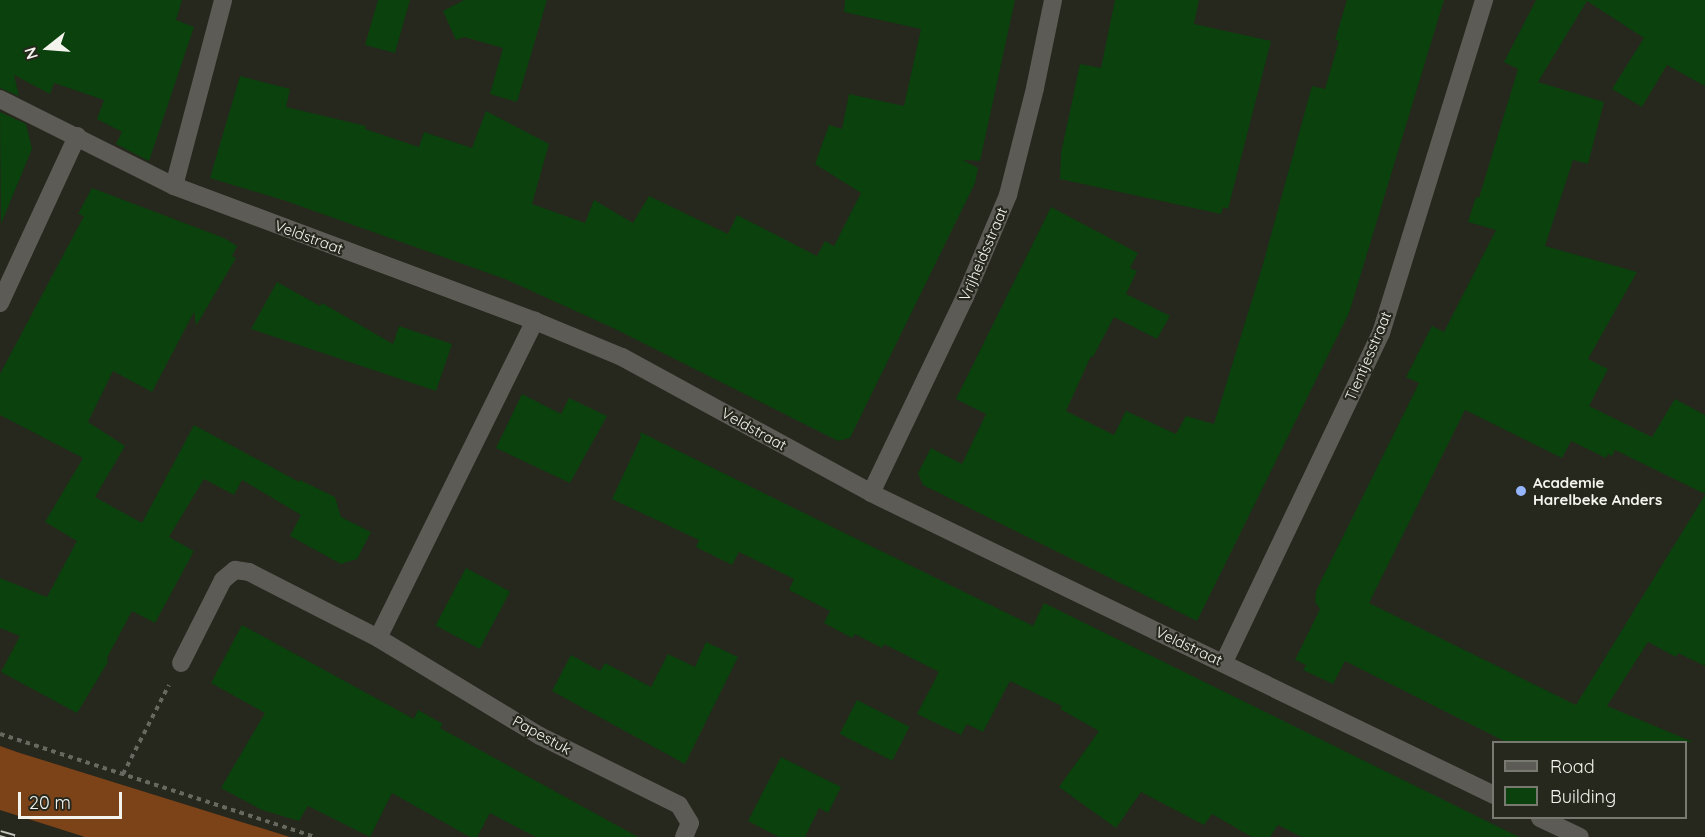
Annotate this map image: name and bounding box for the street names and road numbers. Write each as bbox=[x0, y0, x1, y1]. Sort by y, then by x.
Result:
street label: Vrijheidsstraat bbox=[955, 204, 1011, 304]
street label: Veldstraat bbox=[272, 216, 346, 258]
street label: Tientjesstraat bbox=[1341, 309, 1395, 403]
street label: Veldstraat bbox=[718, 404, 790, 454]
street label: Veldstraat bbox=[1153, 623, 1225, 669]
street label: Papestuk bbox=[510, 712, 574, 758]

